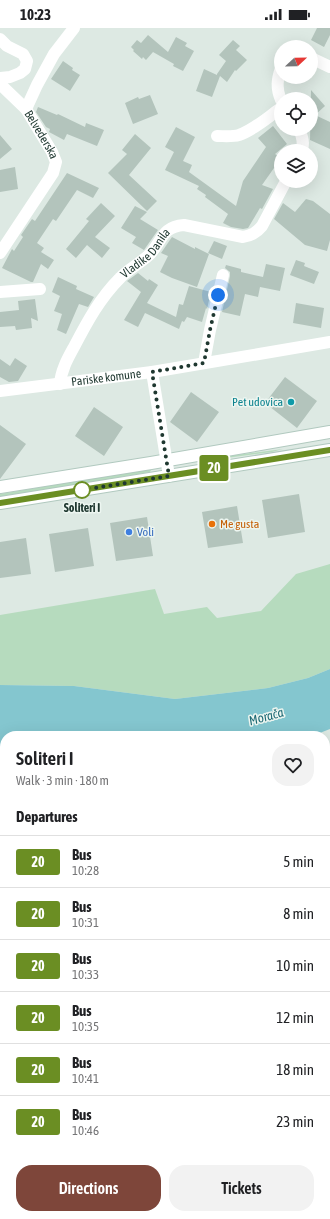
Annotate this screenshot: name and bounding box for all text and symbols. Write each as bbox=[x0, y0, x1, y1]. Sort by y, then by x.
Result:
text: 10:23 bbox=[20, 6, 51, 23]
north arrow bbox=[274, 40, 318, 84]
map controls bbox=[274, 40, 318, 188]
button: locate bbox=[274, 92, 318, 136]
street label: Belvederska bbox=[21, 108, 61, 161]
button: layers bbox=[274, 144, 318, 188]
street label: Vladike Danila bbox=[118, 225, 173, 281]
your location bbox=[208, 285, 228, 305]
street label: Pariske komune bbox=[70, 366, 142, 389]
place label: Pet udovica bbox=[232, 395, 283, 409]
marker: Pet udovica bbox=[286, 397, 296, 407]
line badge: 20 bbox=[196, 455, 232, 481]
text: 20 bbox=[207, 460, 221, 476]
marker: Soliteri I bbox=[73, 481, 91, 499]
place label: Soliteri I bbox=[64, 501, 100, 515]
place label: Me gusta bbox=[220, 517, 259, 531]
marker: Me gusta bbox=[207, 519, 217, 529]
place label: Voli bbox=[137, 525, 154, 539]
marker: Voli bbox=[124, 527, 134, 537]
water label: Morača bbox=[247, 705, 285, 728]
button: heart bbox=[272, 744, 314, 786]
text: Soliteri I bbox=[16, 747, 74, 769]
text: Walk · 3 min · 180 m bbox=[16, 773, 109, 788]
text: Departures bbox=[16, 808, 78, 825]
text: Bus bbox=[72, 846, 92, 863]
text: 5 min bbox=[283, 853, 314, 870]
text: 20 bbox=[31, 854, 45, 870]
text: 10:28 bbox=[72, 863, 99, 878]
text: Bus bbox=[72, 898, 92, 915]
text: 8 min bbox=[283, 905, 314, 922]
text: 20 bbox=[31, 906, 45, 922]
text: 10:31 bbox=[72, 915, 99, 930]
text: Bus bbox=[72, 950, 92, 967]
text: 10 min bbox=[276, 957, 314, 974]
text: 20 bbox=[31, 958, 45, 974]
text: 10:33 bbox=[72, 967, 99, 982]
text: Bus bbox=[72, 1002, 92, 1019]
text: 12 min bbox=[276, 1009, 314, 1026]
text: 20 bbox=[31, 1010, 45, 1026]
text: 10:35 bbox=[72, 1019, 99, 1034]
text: Bus bbox=[72, 1054, 92, 1071]
text: 18 min bbox=[276, 1061, 314, 1078]
text: 20 bbox=[31, 1062, 45, 1078]
text: 10:41 bbox=[72, 1071, 99, 1086]
text: Bus bbox=[72, 1106, 92, 1123]
text: 23 min bbox=[276, 1113, 314, 1130]
text: 20 bbox=[31, 1114, 45, 1130]
text: 10:46 bbox=[72, 1123, 99, 1138]
button: Directions bbox=[16, 1165, 161, 1211]
button: Tickets bbox=[169, 1165, 314, 1211]

